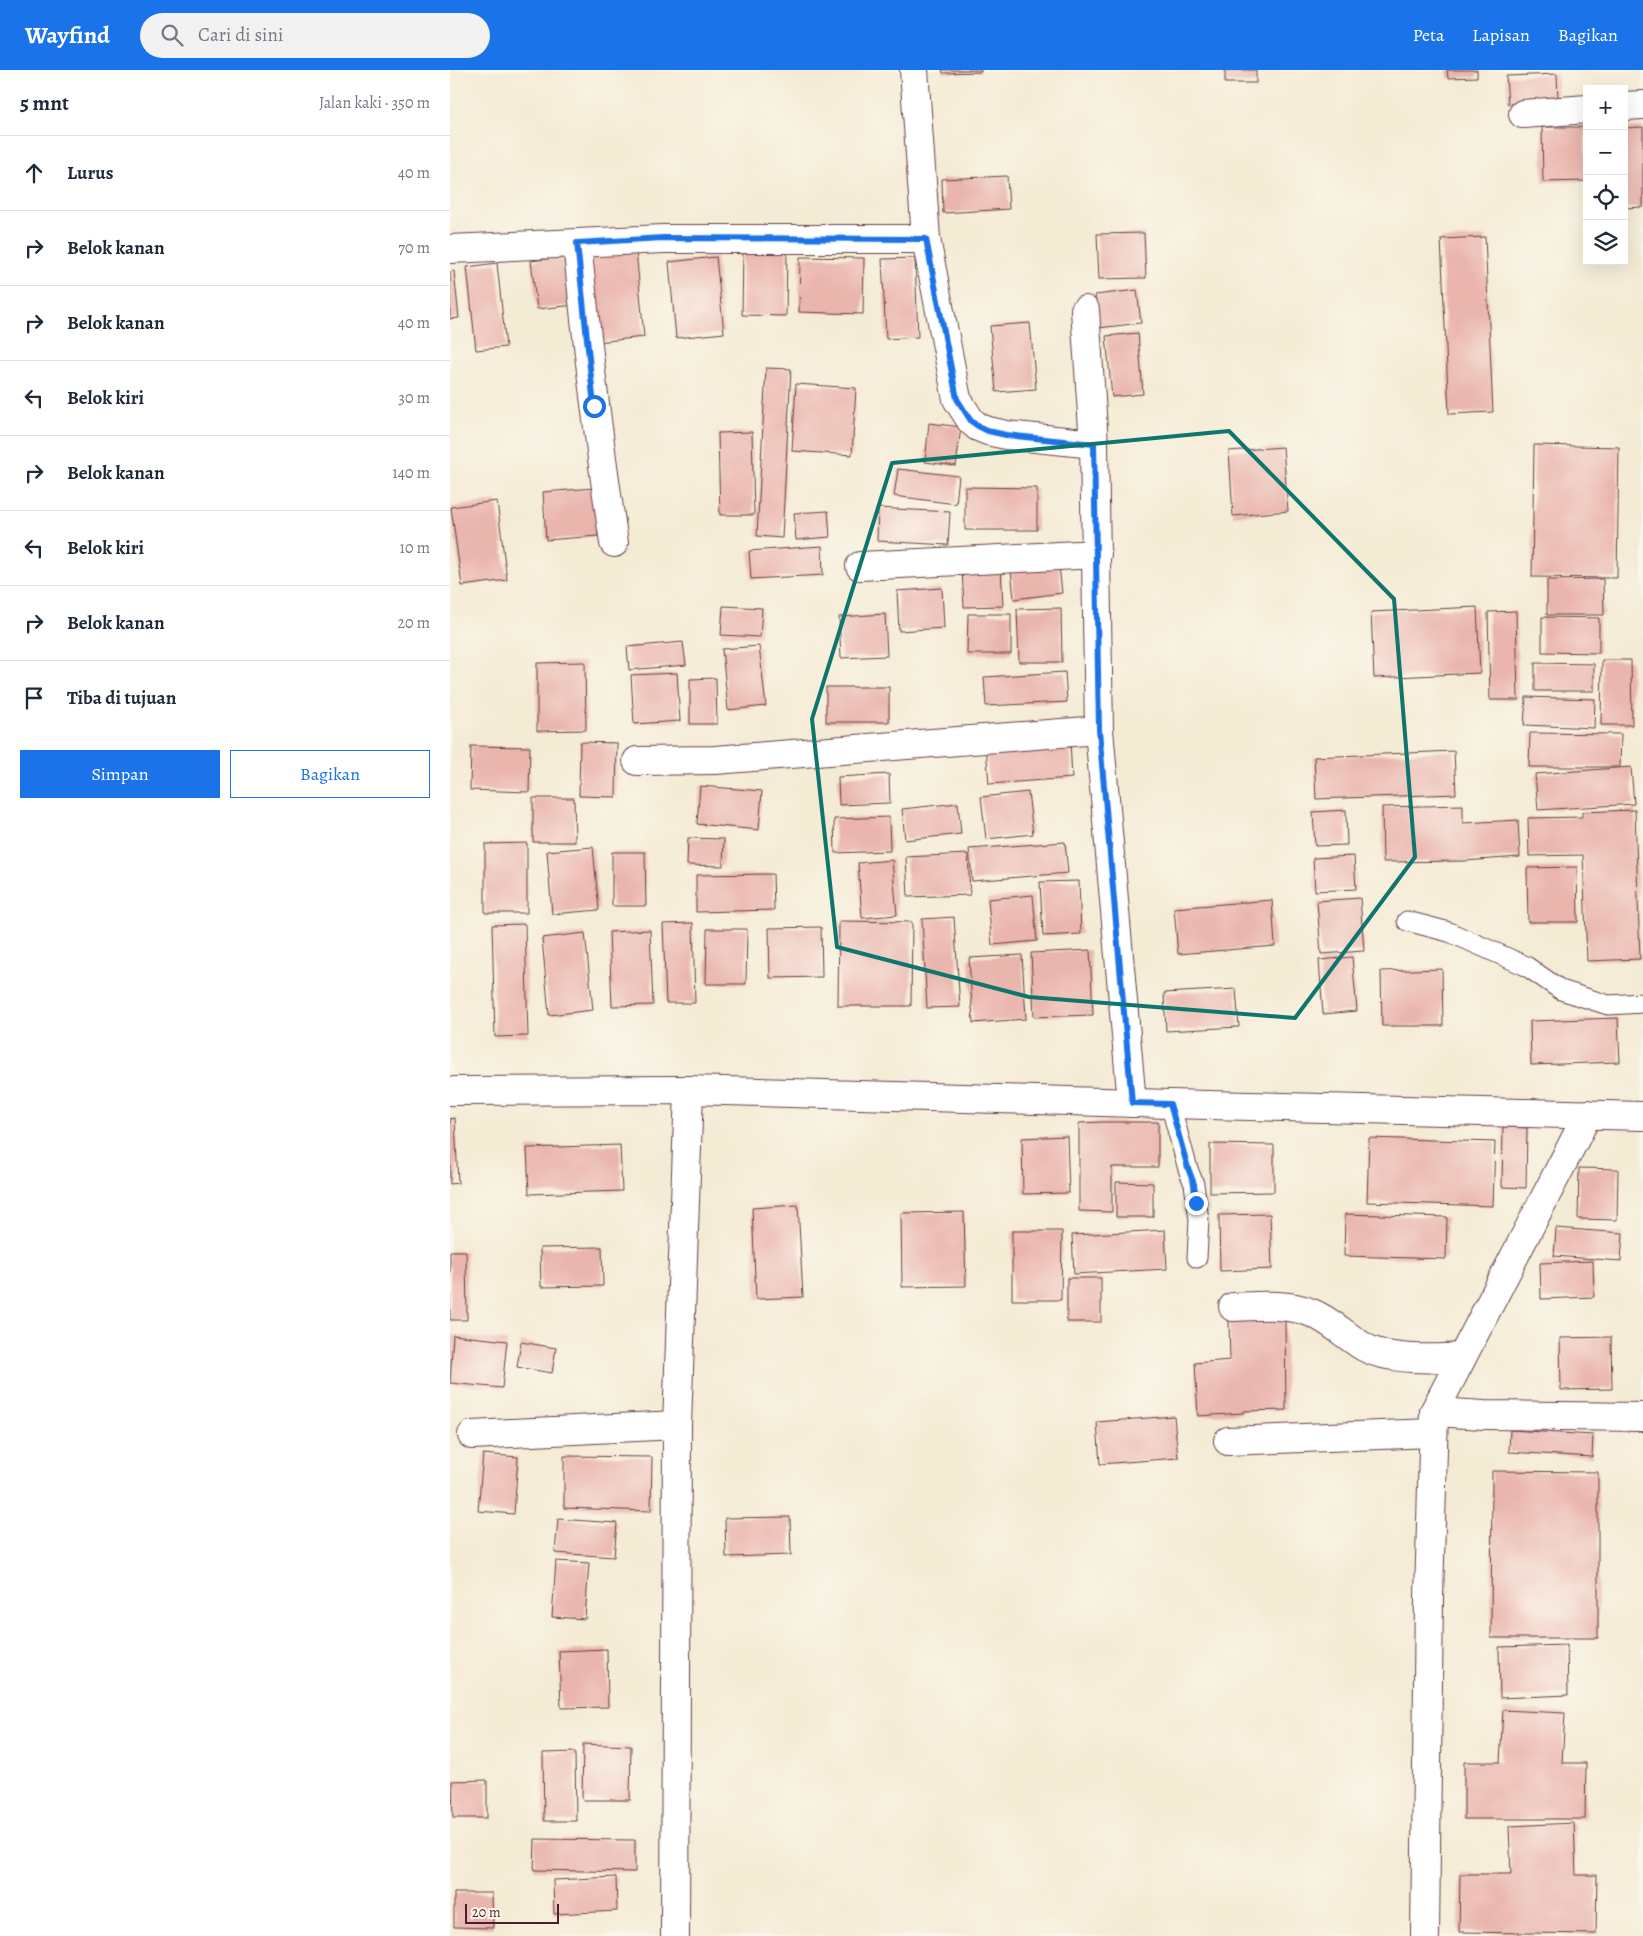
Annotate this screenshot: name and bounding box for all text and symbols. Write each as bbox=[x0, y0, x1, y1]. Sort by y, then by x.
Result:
search box bbox=[140, 13, 490, 58]
text: Wayfind bbox=[25, 19, 110, 51]
icon: search bbox=[158, 21, 186, 49]
text: Cari di sini bbox=[198, 22, 283, 48]
text: Peta bbox=[1413, 23, 1444, 47]
text: Lapisan bbox=[1472, 23, 1530, 47]
text: Bagikan bbox=[1558, 23, 1618, 47]
map controls bbox=[1583, 85, 1628, 265]
button: + bbox=[1583, 85, 1628, 130]
text: 5 mnt bbox=[20, 89, 69, 117]
text: Jalan kaki · 350 m bbox=[319, 92, 430, 114]
button: − bbox=[1583, 130, 1628, 175]
icon: ahead bbox=[20, 159, 48, 187]
text: Lurus bbox=[67, 160, 113, 186]
text: 40 m bbox=[398, 162, 430, 184]
button: locate bbox=[1583, 175, 1628, 220]
button: layers bbox=[1583, 220, 1628, 265]
icon: right bbox=[20, 234, 48, 262]
text: Belok kanan bbox=[67, 235, 165, 261]
text: 70 m bbox=[398, 237, 430, 259]
icon: right bbox=[20, 309, 48, 337]
text: Belok kanan bbox=[67, 310, 165, 336]
text: 40 m bbox=[398, 312, 430, 334]
icon: left bbox=[20, 384, 48, 412]
text: Belok kiri bbox=[67, 385, 144, 411]
text: 30 m bbox=[398, 387, 430, 409]
route start bbox=[583, 395, 606, 418]
icon: right bbox=[20, 459, 48, 487]
text: Belok kanan bbox=[67, 460, 165, 486]
text: 140 m bbox=[392, 462, 430, 484]
icon: left bbox=[20, 534, 48, 562]
text: Belok kiri bbox=[67, 535, 144, 561]
text: 10 m bbox=[400, 537, 430, 559]
icon: right bbox=[20, 609, 48, 637]
text: Belok kanan bbox=[67, 610, 165, 636]
text: 20 m bbox=[397, 612, 430, 634]
icon: arrive bbox=[20, 684, 48, 712]
text: Tiba di tujuan bbox=[67, 685, 176, 711]
button: Simpan bbox=[20, 750, 220, 798]
button: Bagikan bbox=[230, 750, 430, 798]
route end bbox=[1185, 1192, 1208, 1215]
scale bar bbox=[465, 1901, 559, 1924]
text: 20 m bbox=[472, 1903, 501, 1922]

